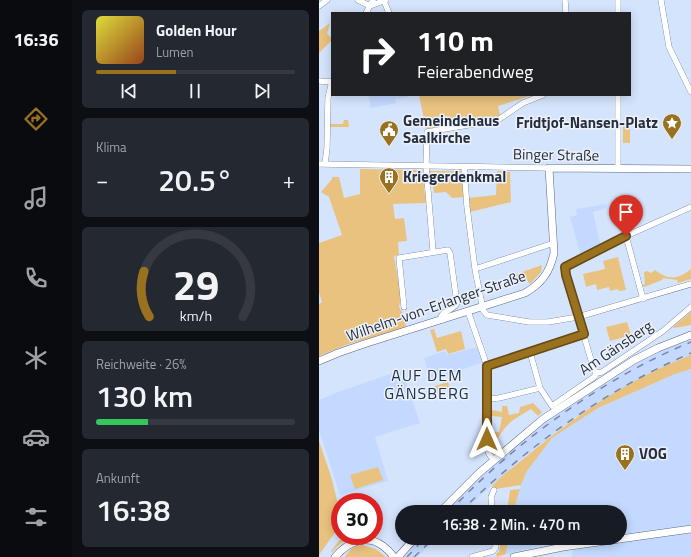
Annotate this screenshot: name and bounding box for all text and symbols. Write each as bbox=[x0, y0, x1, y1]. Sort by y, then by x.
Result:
text: Golden Hour bbox=[156, 19, 237, 42]
text: 110 m bbox=[417, 19, 494, 62]
text: 16:36 bbox=[14, 26, 58, 53]
icon: right bbox=[351, 28, 403, 80]
text: Lumen bbox=[156, 42, 193, 62]
text: Feierabendweg bbox=[417, 58, 533, 85]
icon: previous bbox=[118, 80, 140, 102]
icon: pause bbox=[184, 80, 206, 102]
icon: next bbox=[251, 80, 273, 102]
icon: directions bbox=[22, 105, 50, 133]
place label: Gemeindehaus Saalkirche bbox=[403, 109, 499, 149]
place label: Fridtjof-Nansen-Platz bbox=[516, 111, 658, 134]
place icon: Fridtjof-Nansen-Platz bbox=[661, 112, 683, 140]
public building icon: Gemeindehaus Saalkirche bbox=[378, 119, 400, 147]
text: Klima bbox=[96, 137, 127, 157]
street label: Binger Straße bbox=[513, 142, 599, 167]
text: 20.5° bbox=[158, 157, 233, 203]
text: − bbox=[96, 163, 108, 197]
text: + bbox=[283, 163, 295, 197]
place label: Kriegerdenkmal bbox=[403, 165, 506, 188]
building icon: Kriegerdenkmal bbox=[378, 166, 400, 194]
icon: music bbox=[22, 184, 50, 212]
pin bbox=[609, 195, 643, 236]
icon: arrive bbox=[615, 201, 637, 223]
text: 29 bbox=[172, 252, 219, 315]
icon: phone bbox=[22, 264, 50, 292]
street label: Wilhelm-von-Erlanger-Straße bbox=[343, 264, 529, 347]
text: km/h bbox=[179, 304, 212, 326]
street label: Am Gänsberg bbox=[574, 314, 658, 381]
icon: climate bbox=[22, 344, 50, 372]
text: Reichweite · 26% bbox=[96, 354, 187, 374]
district label: AUF DEM GÄNSBERG bbox=[384, 363, 470, 405]
text: 130 km bbox=[96, 373, 193, 419]
position arrow bbox=[466, 418, 508, 460]
icon: car bbox=[22, 423, 50, 451]
place label: VOG bbox=[639, 442, 667, 465]
building icon: VOG bbox=[614, 443, 636, 471]
text: Ankunft bbox=[96, 468, 140, 488]
text: 16:38 bbox=[96, 487, 170, 533]
speed limit sign: 30 bbox=[331, 493, 383, 545]
icon: filters bbox=[22, 503, 50, 531]
text: 16:38 · 2 Min. · 470 m bbox=[442, 513, 580, 536]

